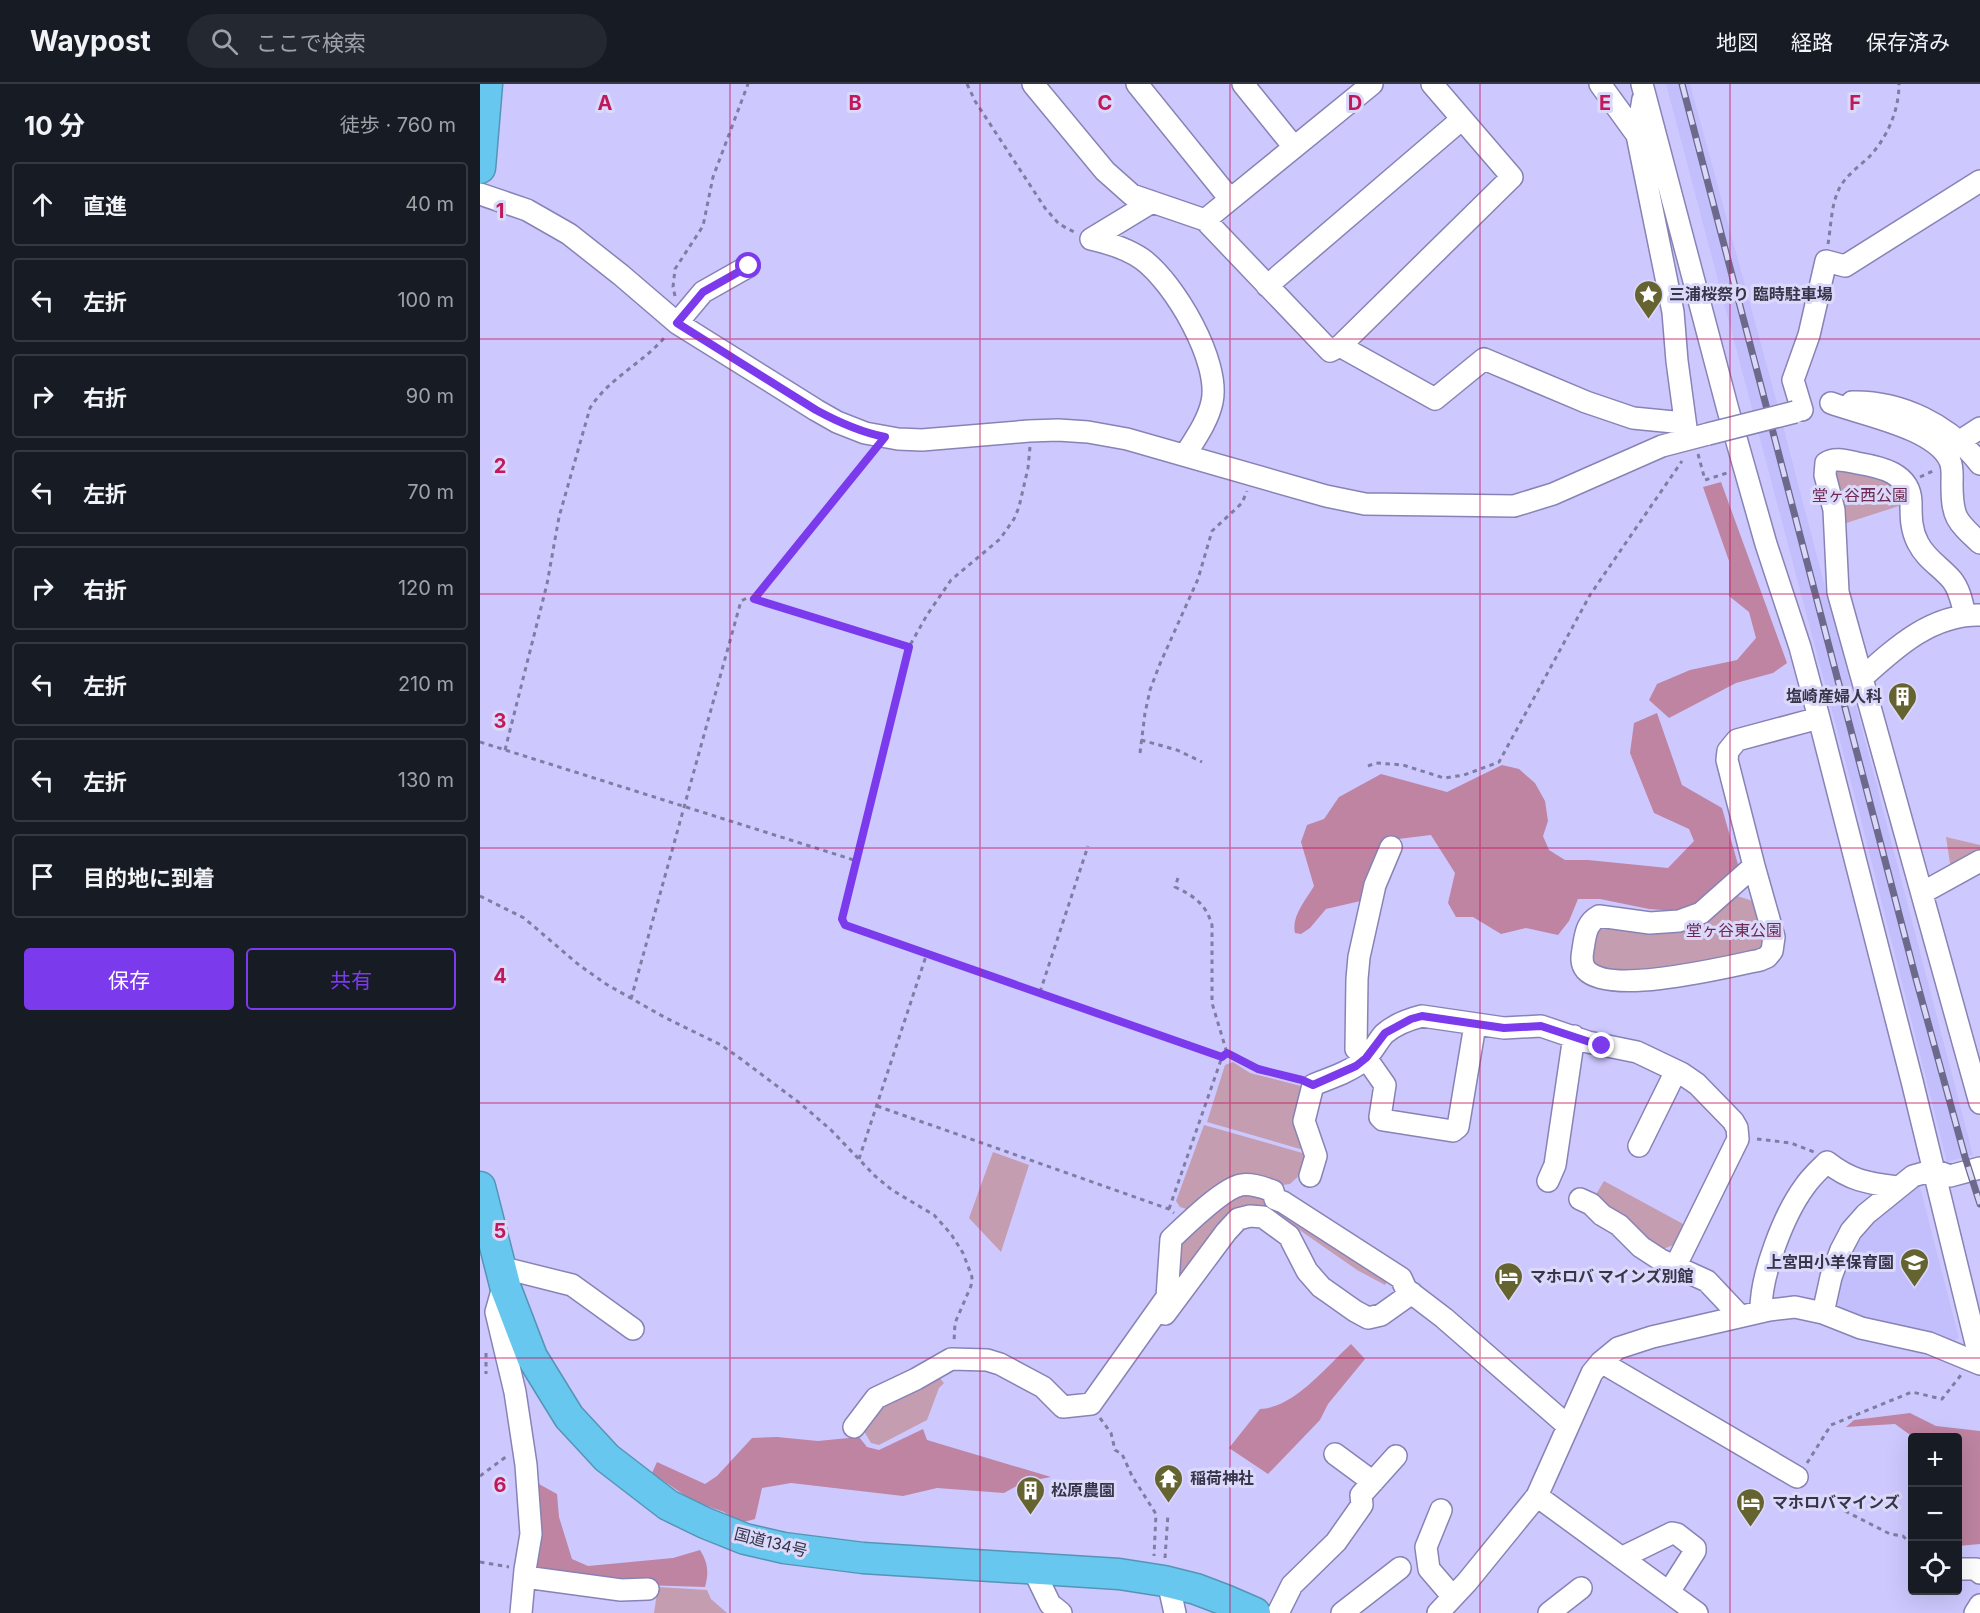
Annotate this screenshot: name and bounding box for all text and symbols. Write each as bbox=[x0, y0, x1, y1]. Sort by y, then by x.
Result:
search box bbox=[187, 14, 607, 68]
text: Waypost bbox=[30, 24, 151, 58]
icon: search bbox=[208, 25, 241, 58]
text: ここで検索 bbox=[256, 30, 366, 56]
text: 地図 bbox=[1716, 30, 1758, 55]
text: 経路 bbox=[1791, 30, 1833, 55]
text: 保存済み bbox=[1866, 30, 1950, 55]
text: A bbox=[598, 91, 613, 115]
text: B bbox=[848, 91, 862, 115]
text: C bbox=[1098, 91, 1112, 115]
text: D bbox=[1348, 91, 1362, 115]
text: E bbox=[1599, 91, 1611, 115]
text: F bbox=[1849, 91, 1861, 115]
text: 10 分 bbox=[24, 110, 85, 141]
text: 徒歩 · 760 m bbox=[340, 113, 456, 137]
icon: ahead bbox=[26, 188, 59, 221]
text: 40 m bbox=[405, 192, 454, 216]
text: 直進 bbox=[83, 193, 127, 219]
text: 1 bbox=[496, 199, 504, 223]
route start bbox=[735, 252, 761, 278]
place icon: 三浦桜祭り 臨時駐車場 bbox=[1632, 278, 1664, 320]
icon: left bbox=[26, 284, 59, 317]
place label: 三浦桜祭り 臨時駐車場 bbox=[1669, 284, 1833, 304]
text: 100 m bbox=[397, 288, 454, 312]
text: 左折 bbox=[83, 289, 127, 315]
icon: right bbox=[26, 380, 59, 413]
text: 90 m bbox=[406, 384, 454, 408]
text: 右折 bbox=[83, 385, 127, 411]
text: 2 bbox=[494, 454, 506, 478]
icon: left bbox=[26, 476, 59, 509]
text: 70 m bbox=[407, 480, 454, 504]
text: 左折 bbox=[83, 481, 127, 507]
park label: 堂ヶ谷西公園 bbox=[1812, 485, 1908, 505]
icon: right bbox=[26, 572, 59, 605]
text: 120 m bbox=[398, 576, 454, 600]
text: 右折 bbox=[83, 577, 127, 603]
icon: left bbox=[26, 668, 59, 701]
text: 210 m bbox=[398, 672, 454, 696]
text: 左折 bbox=[83, 673, 127, 699]
building icon: 塩崎産婦人科 bbox=[1887, 680, 1919, 722]
place label: 塩崎産婦人科 bbox=[1786, 686, 1882, 706]
text: 3 bbox=[494, 709, 506, 733]
icon: left bbox=[26, 764, 59, 797]
text: 130 m bbox=[398, 768, 454, 792]
text: 左折 bbox=[83, 769, 127, 795]
icon: arrive bbox=[26, 860, 59, 893]
text: 目的地に到着 bbox=[83, 865, 215, 891]
park label: 堂ヶ谷東公園 bbox=[1686, 920, 1782, 940]
button: 保存 bbox=[24, 948, 234, 1010]
button: 共有 bbox=[246, 948, 456, 1010]
text: 4 bbox=[493, 964, 507, 988]
route end bbox=[1588, 1032, 1614, 1058]
text: 5 bbox=[494, 1219, 506, 1243]
school or university icon: 上宮田小羊保育園 bbox=[1899, 1246, 1931, 1288]
place label: 上宮田小羊保育園 bbox=[1766, 1252, 1894, 1272]
hotel icon: マホロバ マインズ別館 bbox=[1493, 1260, 1525, 1302]
place label: マホロバ マインズ別館 bbox=[1530, 1266, 1693, 1286]
map controls bbox=[1908, 1433, 1962, 1595]
button: + bbox=[1908, 1433, 1962, 1487]
temple icon: 稲荷神社 bbox=[1153, 1462, 1185, 1504]
place label: 稲荷神社 bbox=[1190, 1468, 1254, 1488]
text: 6 bbox=[494, 1473, 507, 1497]
building icon: 松原農園 bbox=[1014, 1474, 1046, 1516]
place label: 松原農園 bbox=[1051, 1480, 1115, 1500]
hotel icon: マホロバマインズ bbox=[1735, 1486, 1767, 1528]
button: − bbox=[1908, 1487, 1962, 1541]
place label: マホロバマインズ bbox=[1772, 1492, 1900, 1512]
street label: 国道134号 bbox=[732, 1523, 810, 1561]
button: locate bbox=[1908, 1541, 1962, 1595]

